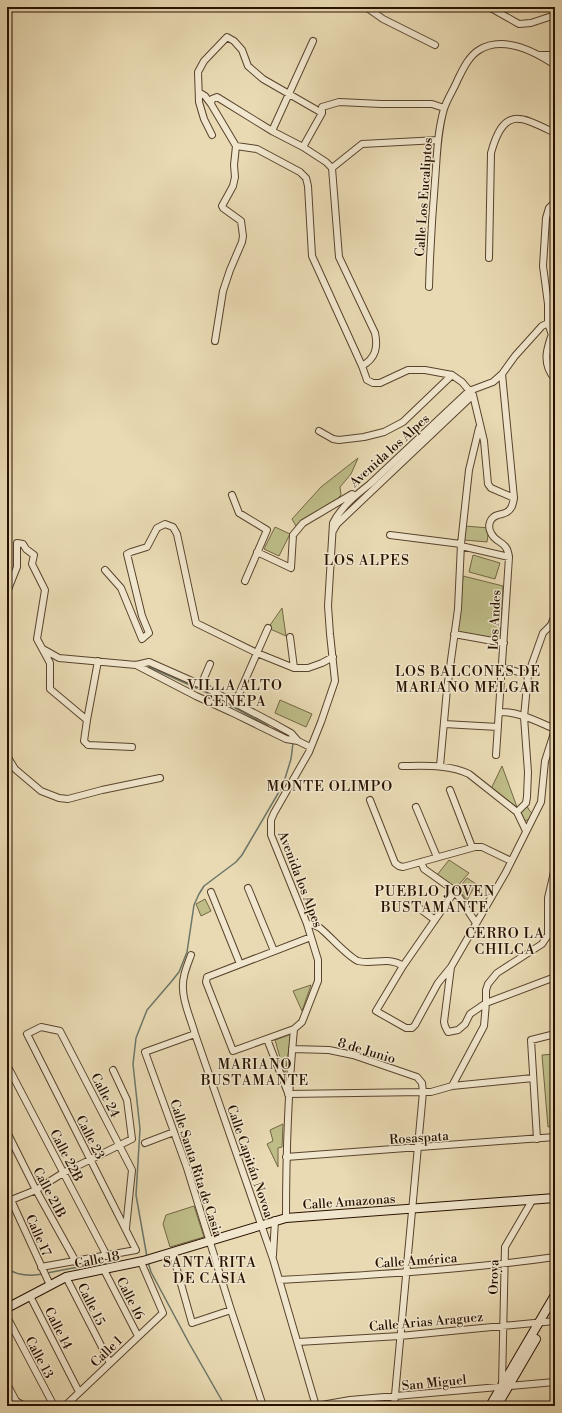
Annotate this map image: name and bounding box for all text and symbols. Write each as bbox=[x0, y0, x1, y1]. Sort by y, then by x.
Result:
street label: Calle Los Eucaliptos bbox=[412, 137, 436, 257]
street label: Avenida los Alpes bbox=[346, 411, 433, 491]
district label: LOS ALPES bbox=[324, 552, 410, 570]
street label: Los Andes bbox=[485, 589, 505, 651]
district label: LOS BALCONES DE MARIANO MELGAR bbox=[395, 663, 541, 697]
district label: VILLA ALTO CENEPA bbox=[186, 677, 283, 711]
district label: MONTE OLIMPO bbox=[267, 778, 393, 796]
street label: Avenida los Alpes bbox=[274, 828, 326, 930]
district label: PUEBLO JOVEN BUSTAMANTE bbox=[375, 883, 495, 917]
district label: CERRO LA CHILCA bbox=[465, 925, 545, 959]
street label: 8 de Junio bbox=[336, 1035, 398, 1067]
district label: MARIANO BUSTAMANTE bbox=[200, 1056, 309, 1090]
street label: Calle 24 bbox=[87, 1071, 123, 1121]
street label: Calle Santa Rita de Casia bbox=[166, 1097, 226, 1240]
street label: Calle Capitán Novoa bbox=[223, 1103, 277, 1220]
street label: Calle 23 bbox=[72, 1113, 108, 1162]
street label: Calle 22B bbox=[46, 1127, 86, 1184]
street label: Rosaspata bbox=[389, 1128, 450, 1148]
street label: Calle 21B bbox=[29, 1165, 69, 1220]
street label: Calle Amazonas bbox=[302, 1191, 396, 1213]
street label: Calle 17 bbox=[22, 1212, 55, 1259]
street label: Calle 18 bbox=[73, 1248, 121, 1272]
street label: Calle América bbox=[374, 1250, 458, 1272]
district label: SANTA RITA DE CASIA bbox=[163, 1254, 257, 1288]
street label: Oroya bbox=[486, 1259, 502, 1295]
street label: Calle 16 bbox=[113, 1275, 148, 1322]
street label: Calle 15 bbox=[74, 1281, 109, 1328]
street label: Calle 14 bbox=[41, 1305, 76, 1352]
street label: Calle Arias Araguez bbox=[368, 1309, 484, 1335]
street label: Calle 1 bbox=[87, 1332, 126, 1371]
street label: Calle 13 bbox=[21, 1334, 57, 1381]
street label: San Miguel bbox=[401, 1372, 467, 1394]

